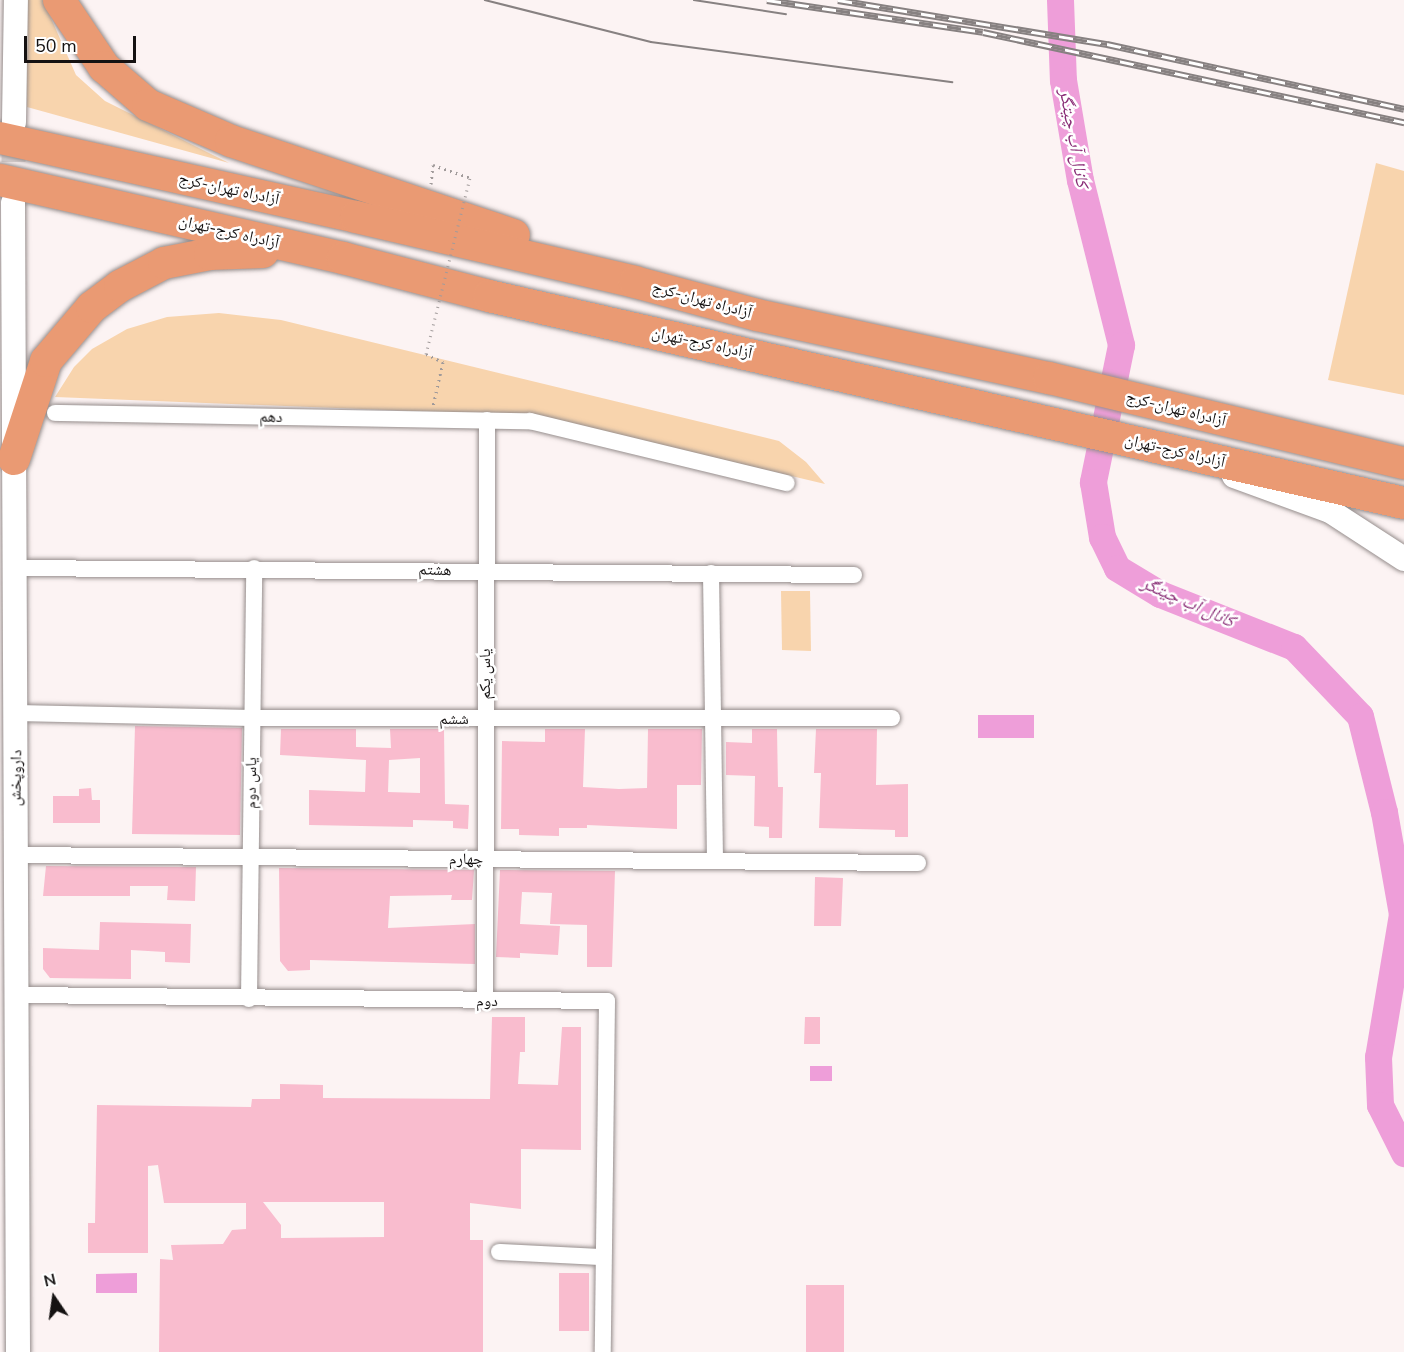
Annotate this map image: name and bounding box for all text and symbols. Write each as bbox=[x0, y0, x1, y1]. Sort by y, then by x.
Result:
scale bar bbox=[27, 24, 140, 62]
text: 50 m bbox=[35, 34, 77, 58]
water label: کانال آب چیتگر bbox=[1055, 87, 1093, 189]
street label: آزادراه تهران-کرج bbox=[177, 169, 281, 209]
street label: آزادراه کرج-تهران bbox=[177, 211, 281, 253]
street label: آزادراه تهران-کرج bbox=[650, 277, 754, 323]
street label: آزادراه کرج-تهران bbox=[650, 323, 754, 363]
street label: آزادراه تهران-کرج bbox=[1124, 387, 1228, 431]
street label: دهم bbox=[259, 407, 283, 427]
street label: آزادراه کرج-تهران bbox=[1123, 430, 1227, 472]
street label: هشتم bbox=[418, 560, 452, 580]
water label: کانال آب چیتگر bbox=[1138, 572, 1238, 632]
street label: یاس یکم bbox=[475, 648, 495, 700]
street label: ششم bbox=[439, 709, 469, 729]
street label: داروپخش bbox=[6, 750, 26, 806]
street label: یاس دوم bbox=[241, 757, 261, 809]
street label: چهارم bbox=[449, 849, 483, 869]
street label: دوم bbox=[476, 991, 498, 1011]
north arrow bbox=[24, 1268, 84, 1328]
text: N bbox=[42, 1268, 58, 1293]

